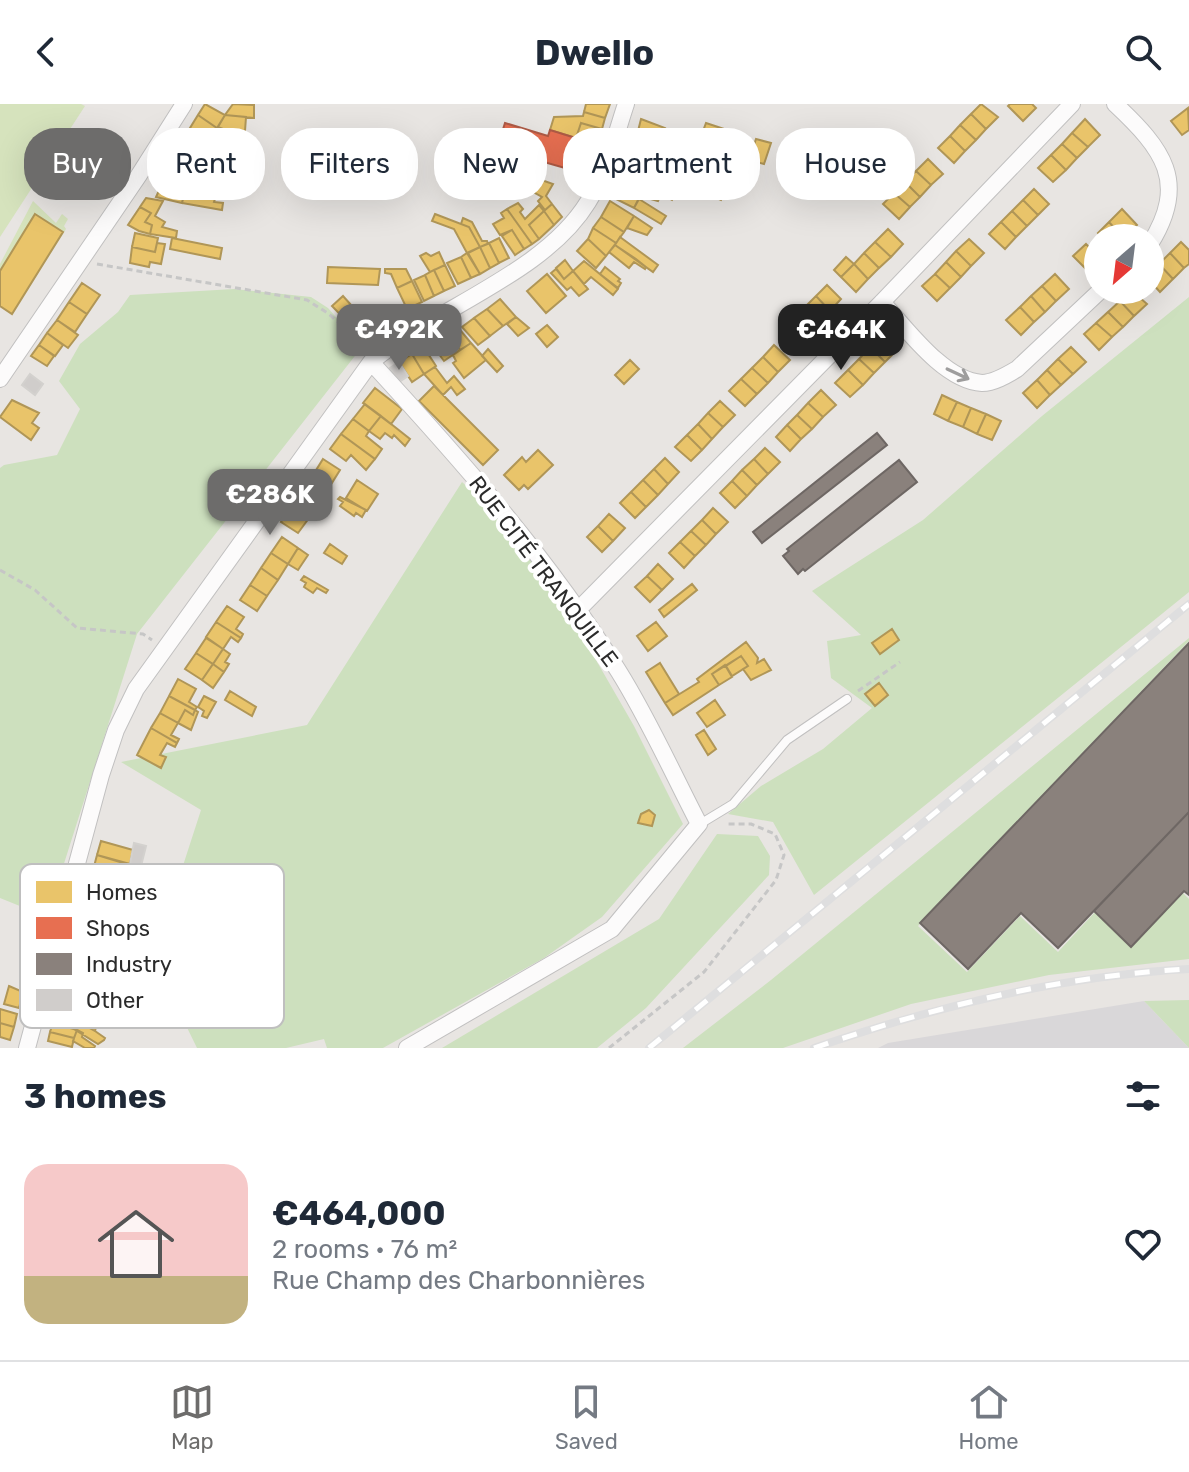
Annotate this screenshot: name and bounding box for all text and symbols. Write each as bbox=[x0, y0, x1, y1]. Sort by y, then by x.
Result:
icon: back bbox=[24, 30, 68, 74]
icon: search bbox=[1121, 30, 1165, 74]
text: Dwello bbox=[535, 31, 654, 74]
chip: Buy bbox=[24, 128, 131, 200]
chip: Rent bbox=[147, 128, 265, 200]
chip: Filters bbox=[281, 128, 418, 200]
chip: New bbox=[434, 128, 547, 200]
chip: Apartment bbox=[563, 128, 760, 200]
chip: House bbox=[776, 128, 915, 200]
north arrow bbox=[1084, 224, 1164, 304]
map controls bbox=[1084, 224, 1164, 304]
pin: €492K bbox=[343, 304, 455, 372]
pin: €464K bbox=[785, 304, 897, 372]
text: €492K bbox=[355, 314, 443, 345]
text: €464K bbox=[796, 314, 886, 345]
one-way arrow bbox=[946, 367, 970, 382]
pin: €286K bbox=[214, 469, 326, 537]
street label: RUE CITÉ TRANQUILLE bbox=[463, 471, 624, 672]
text: €286K bbox=[225, 479, 315, 510]
legend bbox=[20, 864, 284, 1028]
text: Homes bbox=[86, 879, 157, 906]
text: Shops bbox=[86, 915, 150, 942]
text: Industry bbox=[86, 951, 172, 978]
text: Other bbox=[86, 987, 144, 1014]
icon: filters bbox=[1121, 1074, 1165, 1118]
text: 3 homes bbox=[24, 1076, 167, 1117]
text: €464,000 bbox=[272, 1193, 446, 1234]
icon: home bbox=[88, 1196, 184, 1292]
icon: heart bbox=[1121, 1222, 1165, 1266]
text: 2 rooms · 76 m² bbox=[272, 1234, 457, 1265]
text: Rue Champ des Charbonnières bbox=[272, 1265, 645, 1296]
tab: Map bbox=[170, 1380, 214, 1455]
tab: Saved bbox=[555, 1380, 618, 1455]
tab: Home bbox=[958, 1380, 1019, 1455]

